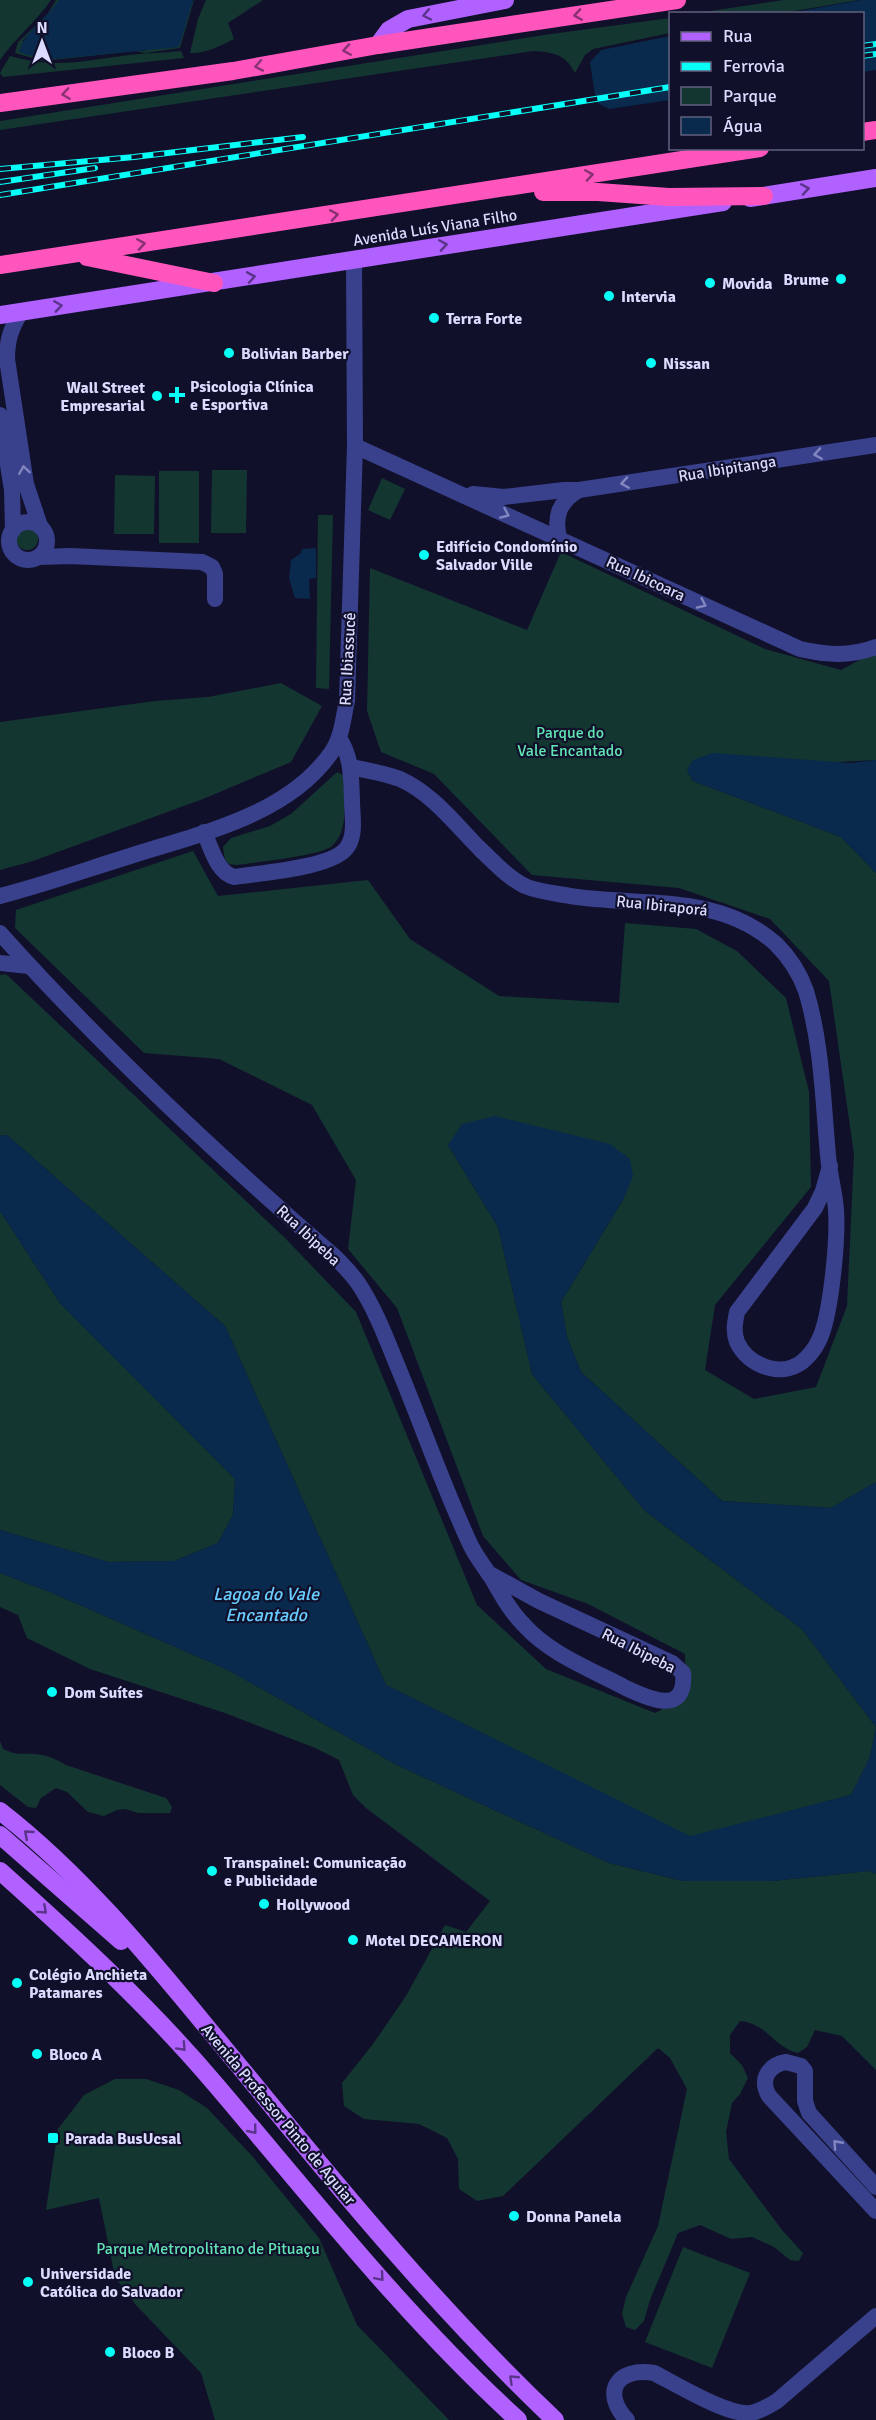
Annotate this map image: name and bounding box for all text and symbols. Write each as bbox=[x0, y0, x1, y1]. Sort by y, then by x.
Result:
one-way arrow bbox=[422, 8, 432, 21]
one-way arrow bbox=[573, 8, 582, 20]
north arrow bbox=[12, 12, 72, 72]
legend bbox=[669, 12, 864, 150]
text: N bbox=[36, 18, 48, 38]
text: Rua bbox=[723, 25, 752, 47]
one-way arrow bbox=[343, 43, 353, 56]
text: Ferrovia bbox=[723, 55, 785, 77]
one-way arrow bbox=[254, 59, 264, 72]
text: Parque bbox=[723, 85, 777, 107]
one-way arrow bbox=[62, 87, 71, 100]
text: Água bbox=[723, 115, 762, 137]
one-way arrow bbox=[584, 170, 593, 182]
one-way arrow bbox=[800, 184, 810, 196]
street label: Avenida Luís Viana Filho bbox=[352, 205, 519, 251]
one-way arrow bbox=[328, 209, 338, 222]
one-way arrow bbox=[136, 239, 146, 251]
one-way arrow bbox=[438, 240, 448, 252]
place label: Brume bbox=[783, 270, 829, 290]
one-way arrow bbox=[246, 271, 255, 283]
marker: Brume bbox=[834, 272, 848, 286]
place label: Movida bbox=[722, 274, 773, 294]
marker: Movida bbox=[703, 276, 717, 290]
place label: Intervia bbox=[621, 287, 676, 307]
marker: Intervia bbox=[602, 289, 616, 303]
one-way arrow bbox=[53, 301, 62, 313]
place label: Terra Forte bbox=[446, 309, 522, 329]
marker: Terra Forte bbox=[427, 311, 441, 325]
place label: Bolivian Barber bbox=[241, 344, 349, 364]
marker: Bolivian Barber bbox=[222, 346, 236, 360]
place label: Nissan bbox=[663, 354, 710, 374]
marker: Nissan bbox=[644, 356, 658, 370]
place label: Psicologia Clínica e Esportiva bbox=[190, 377, 314, 415]
place label: Wall Street Empresarial bbox=[60, 378, 145, 416]
marker: Psicologia Clínica e Esportiva bbox=[168, 386, 186, 404]
marker: Wall Street Empresarial bbox=[150, 389, 164, 403]
one-way arrow bbox=[814, 448, 823, 460]
street label: Rua Ibipitanga bbox=[677, 451, 778, 487]
one-way arrow bbox=[18, 465, 31, 475]
one-way arrow bbox=[621, 477, 630, 489]
one-way arrow bbox=[499, 507, 510, 519]
place label: Edifício Condomínio Salvador Ville bbox=[436, 537, 577, 575]
marker: Edifício Condomínio Salvador Ville bbox=[417, 548, 431, 562]
street label: Rua Ibicoara bbox=[603, 552, 688, 606]
one-way arrow bbox=[695, 597, 706, 609]
street label: Rua Ibiassucê bbox=[336, 612, 360, 706]
park label: Parque do Vale Encantado bbox=[517, 723, 623, 761]
street label: Rua Ibiraporá bbox=[615, 891, 709, 921]
street label: Rua Ibipeba bbox=[272, 1201, 344, 1270]
water label: Lagoa do Vale Encantado bbox=[213, 1583, 320, 1626]
street label: Rua Ibipeba bbox=[598, 1624, 679, 1678]
place label: Dom Suítes bbox=[64, 1683, 143, 1703]
marker: Dom Suítes bbox=[45, 1685, 59, 1699]
one-way arrow bbox=[24, 1830, 35, 1841]
place label: Transpainel: Comunicação e Publicidade bbox=[224, 1853, 406, 1891]
marker: Transpainel: Comunicação e Publicidade bbox=[205, 1864, 219, 1878]
place label: Hollywood bbox=[276, 1895, 351, 1915]
marker: Hollywood bbox=[257, 1897, 271, 1911]
one-way arrow bbox=[37, 1903, 47, 1914]
place label: Motel DECAMERON bbox=[365, 1931, 503, 1951]
marker: Motel DECAMERON bbox=[346, 1933, 360, 1947]
place label: Colégio Anchieta Patamares bbox=[29, 1965, 147, 2003]
marker: Colégio Anchieta Patamares bbox=[10, 1976, 24, 1990]
street label: Avenida Professor Pinto de Aguiar bbox=[197, 2020, 360, 2209]
one-way arrow bbox=[175, 2040, 186, 2051]
place label: Bloco A bbox=[49, 2045, 102, 2065]
marker: Bloco A bbox=[30, 2047, 44, 2061]
one-way arrow bbox=[245, 2123, 256, 2134]
place label: Parada BusUcsal bbox=[65, 2129, 181, 2149]
marker: Parada BusUcsal bbox=[46, 2131, 60, 2145]
one-way arrow bbox=[833, 2140, 844, 2151]
place label: Donna Panela bbox=[526, 2207, 622, 2227]
marker: Donna Panela bbox=[507, 2209, 521, 2223]
park label: Parque Metropolitano de Pituaçu bbox=[96, 2239, 320, 2259]
place label: Universidade Católica do Salvador bbox=[40, 2264, 183, 2302]
one-way arrow bbox=[373, 2270, 384, 2281]
marker: Universidade Católica do Salvador bbox=[21, 2275, 35, 2289]
place label: Bloco B bbox=[122, 2343, 174, 2363]
marker: Bloco B bbox=[103, 2345, 117, 2359]
one-way arrow bbox=[509, 2376, 520, 2387]

